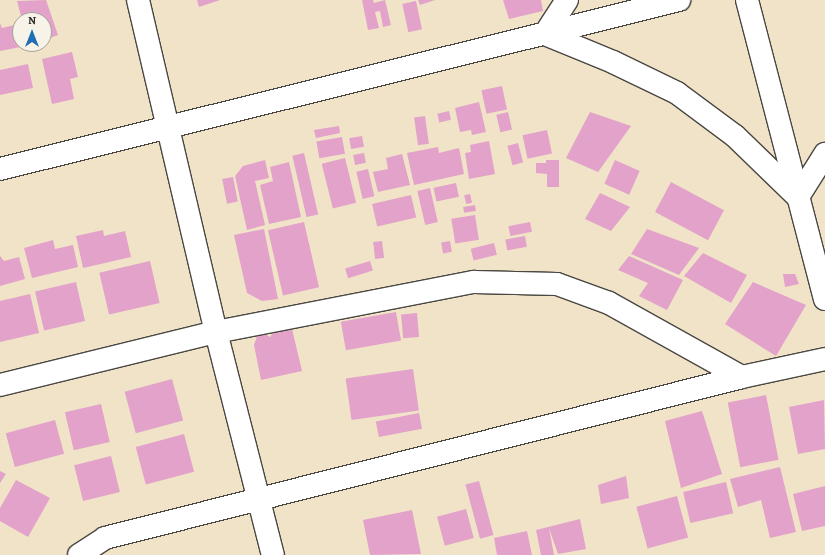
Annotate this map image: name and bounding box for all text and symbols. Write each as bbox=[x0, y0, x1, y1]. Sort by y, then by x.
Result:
north arrow bbox=[12, 12, 52, 52]
text: N bbox=[28, 13, 36, 28]

